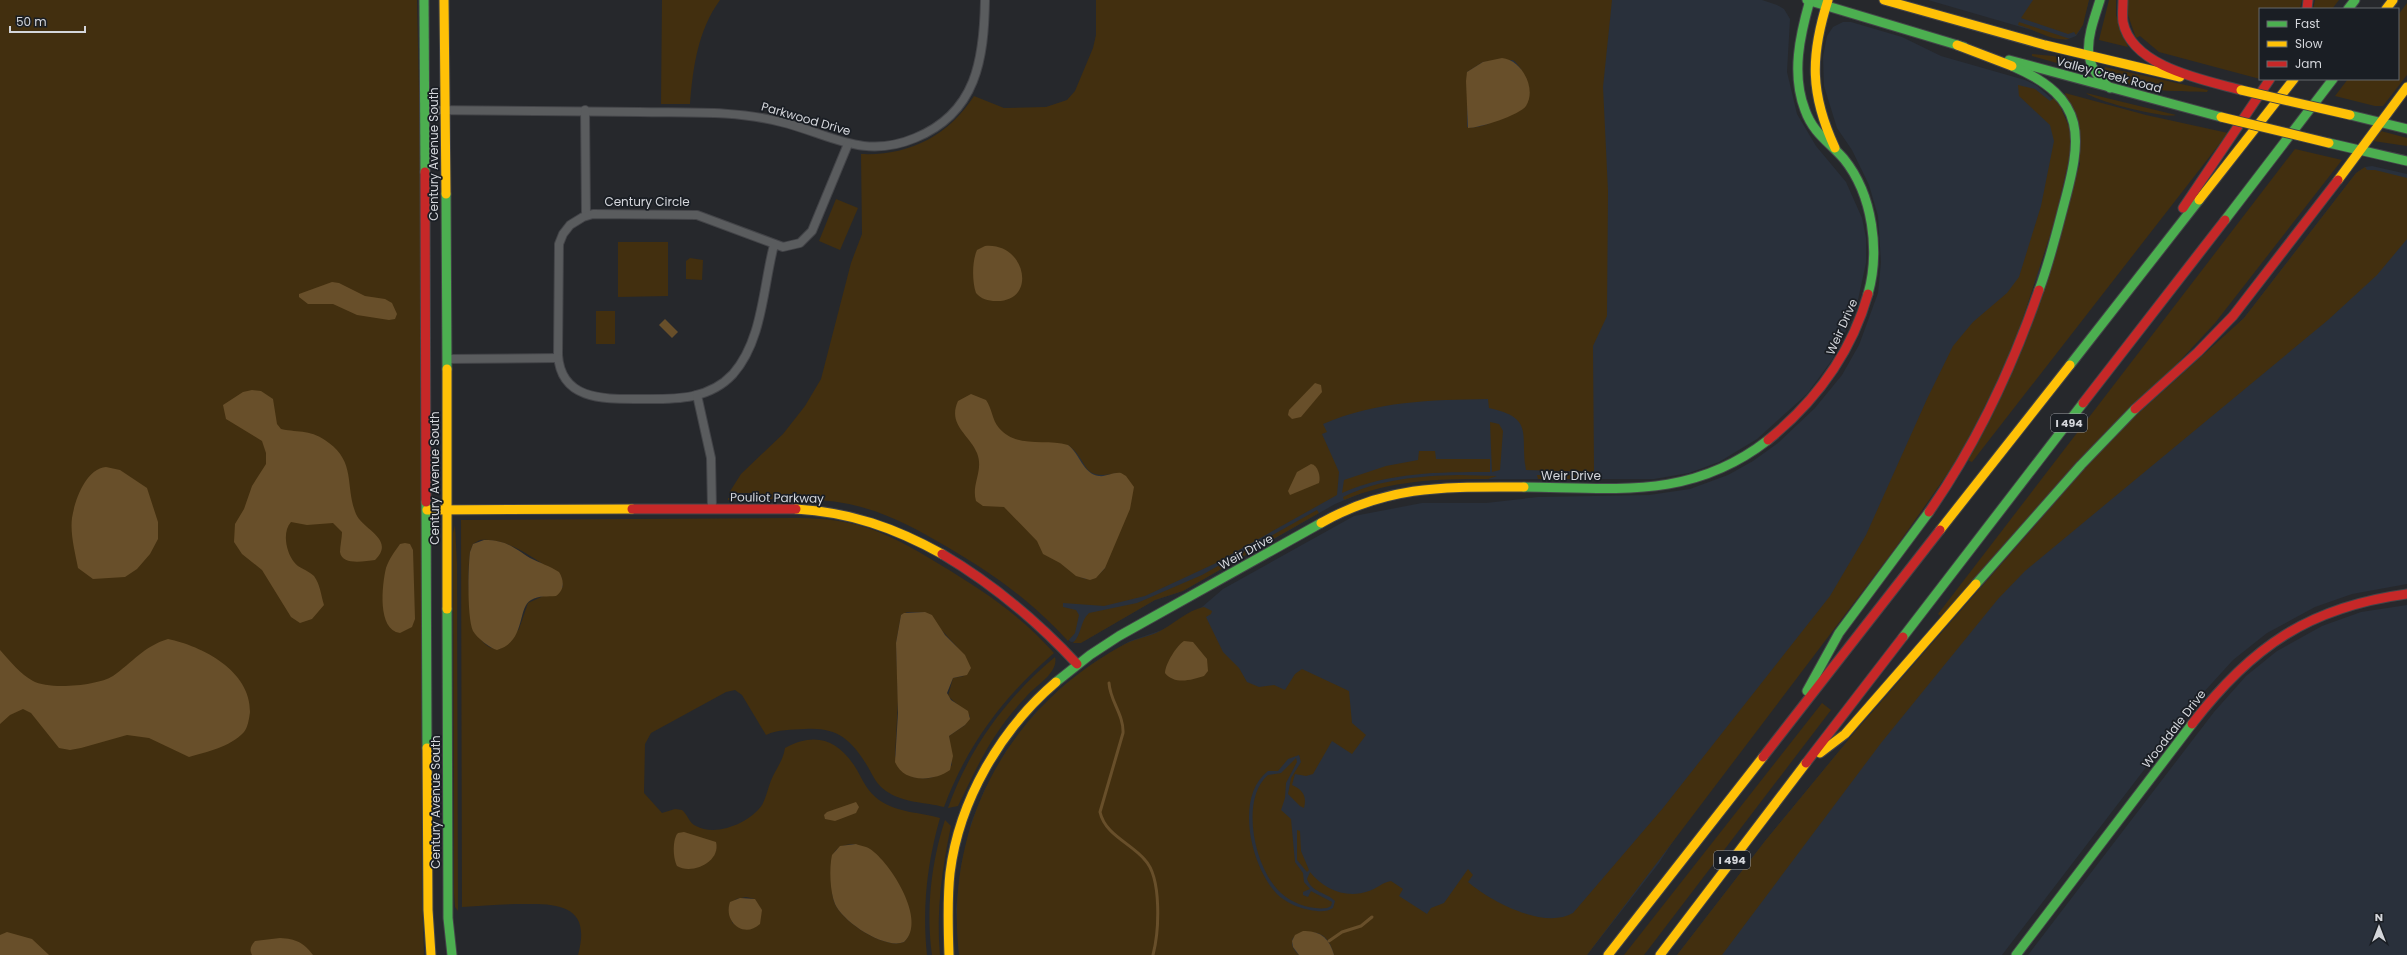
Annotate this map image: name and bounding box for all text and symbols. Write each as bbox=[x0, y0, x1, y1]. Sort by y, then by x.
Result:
scale bar bbox=[10, 8, 85, 34]
legend bbox=[2259, 8, 2399, 80]
text: 50 m bbox=[16, 13, 47, 30]
text: Fast bbox=[2295, 15, 2320, 32]
text: Slow bbox=[2295, 35, 2323, 52]
street label: Valley Creek Road bbox=[2054, 52, 2164, 97]
text: Jam bbox=[2295, 55, 2322, 72]
street label: Century Avenue South bbox=[425, 87, 442, 221]
street label: Parkwood Drive bbox=[759, 98, 853, 139]
street label: Century Circle bbox=[604, 193, 690, 210]
street label: Weir Drive bbox=[1822, 296, 1861, 358]
street label: Century Avenue South bbox=[426, 411, 443, 545]
road number: I 494 bbox=[2051, 414, 2087, 432]
street label: Weir Drive bbox=[1541, 467, 1601, 484]
street label: Pouliot Parkway bbox=[730, 488, 824, 507]
street label: Weir Drive bbox=[1215, 530, 1276, 574]
street label: Wooddale Drive bbox=[2138, 686, 2210, 771]
street label: Century Avenue South bbox=[427, 735, 444, 869]
road number: I 494 bbox=[1714, 851, 1750, 869]
north arrow bbox=[2359, 907, 2399, 947]
text: N bbox=[2375, 909, 2383, 925]

